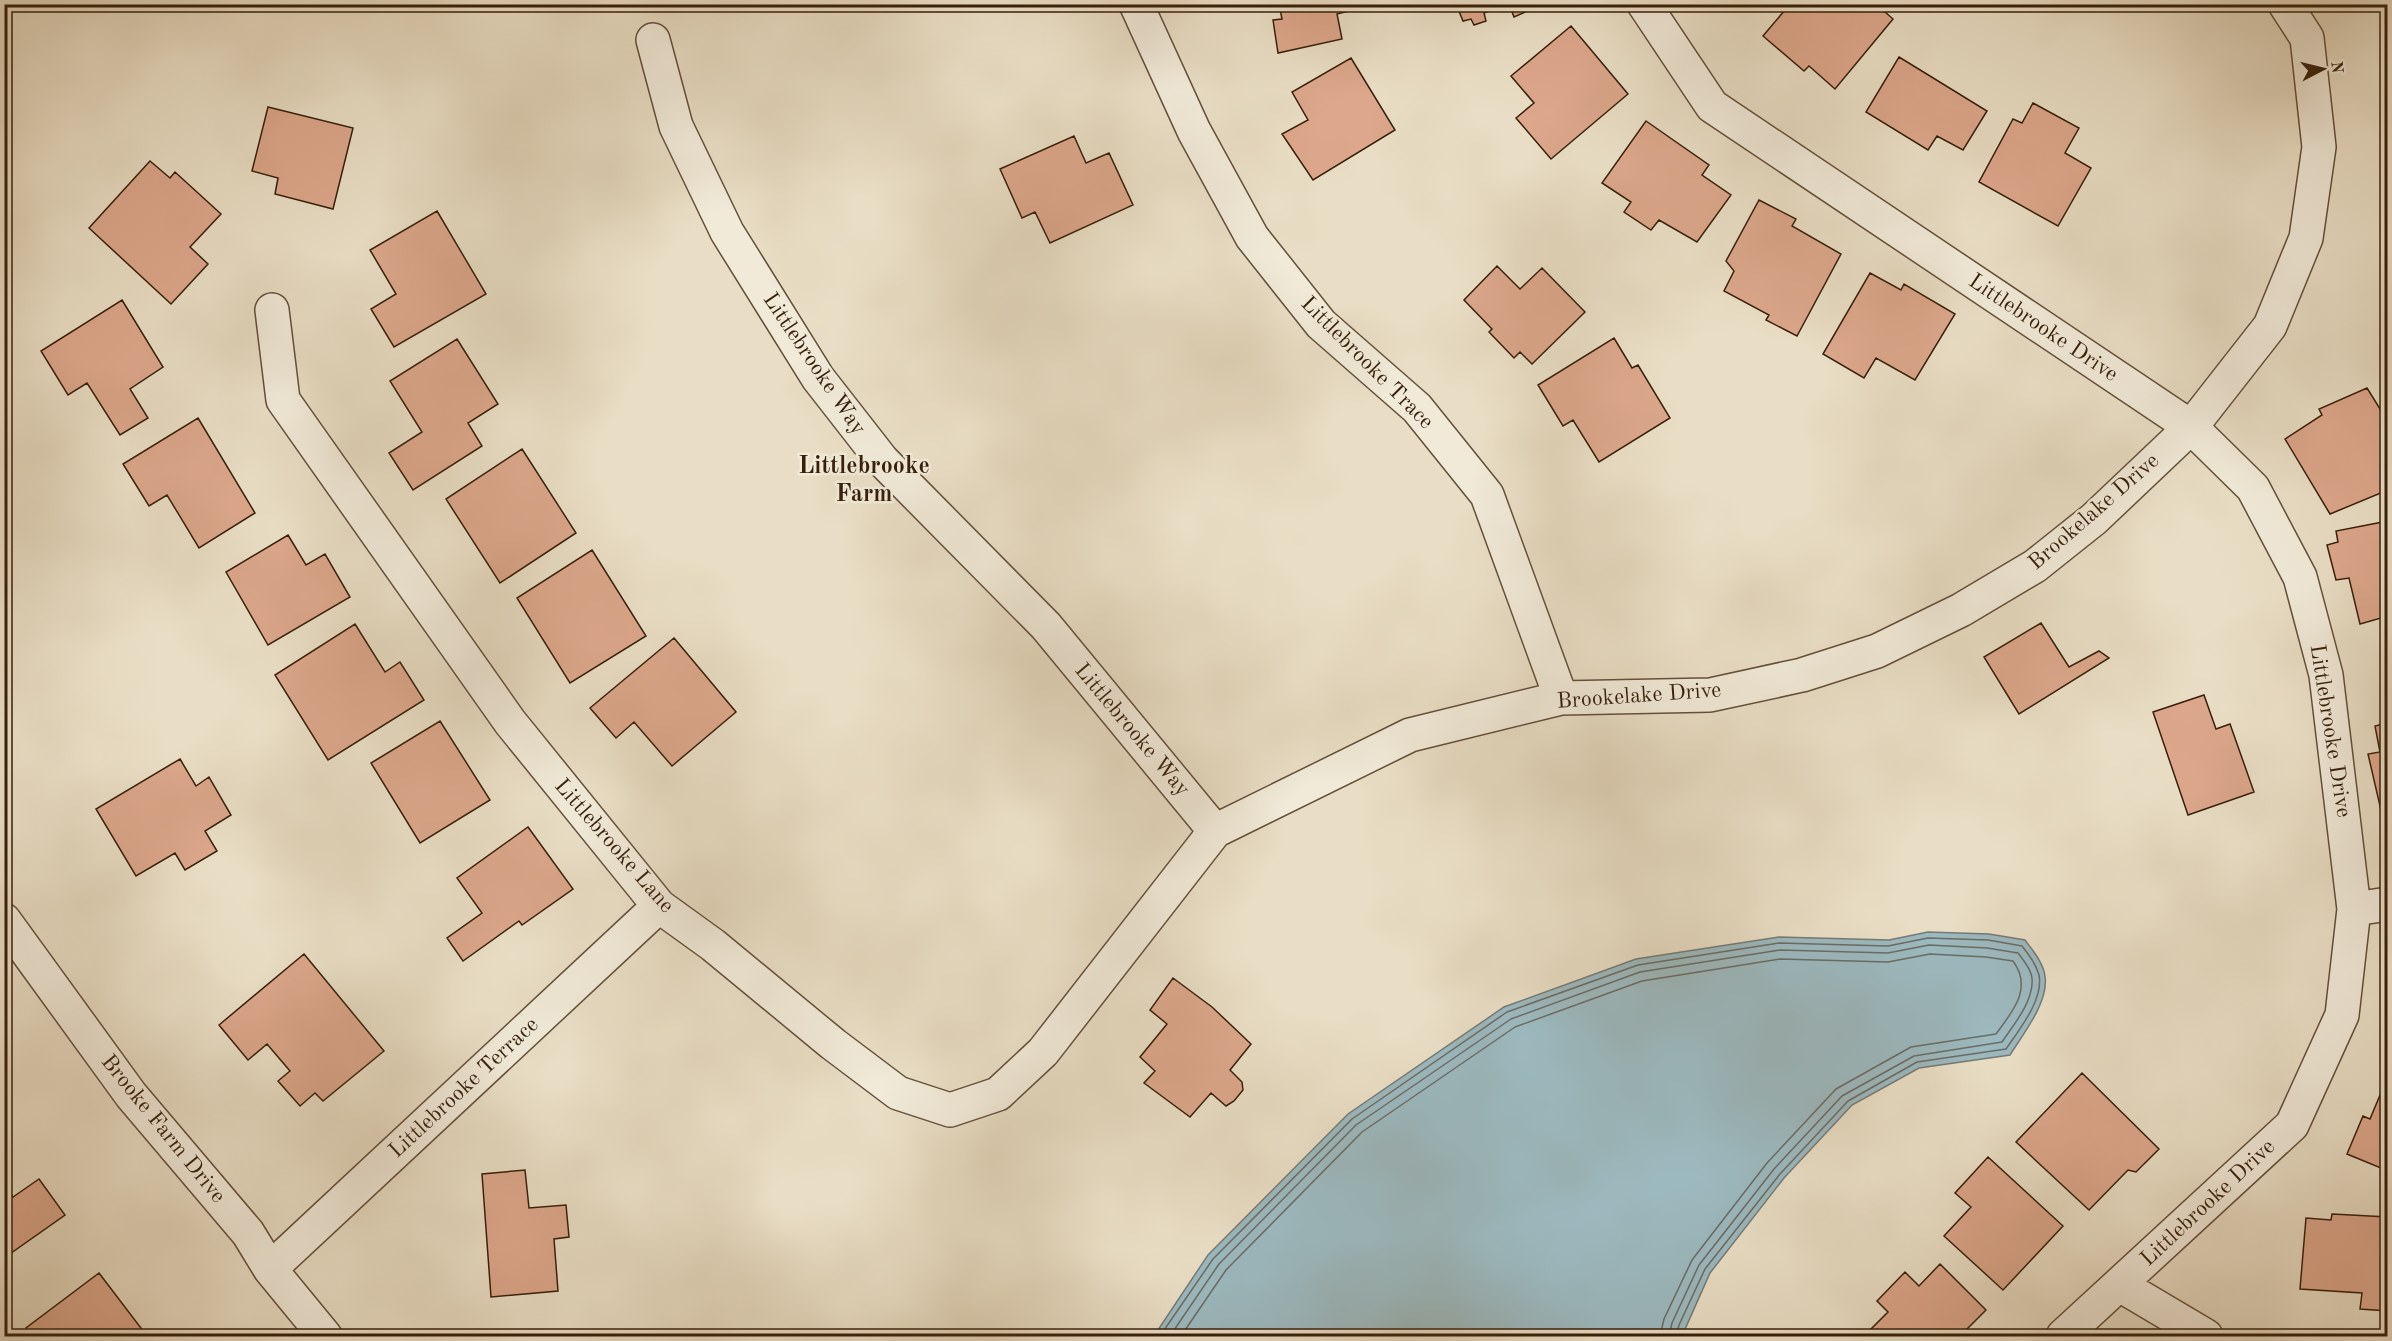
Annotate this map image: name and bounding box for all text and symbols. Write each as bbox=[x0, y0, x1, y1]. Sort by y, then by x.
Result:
north arrow bbox=[2293, 39, 2353, 99]
text: N bbox=[2327, 60, 2345, 75]
street label: Littlebrooke Drive bbox=[1964, 270, 2122, 386]
street label: Littlebrooke Way bbox=[758, 289, 870, 439]
street label: Littlebrooke Trace bbox=[1297, 293, 1437, 433]
street label: Brookelake Drive bbox=[2025, 450, 2163, 574]
district label: Littlebrooke Farm bbox=[798, 455, 930, 507]
street label: Littlebrooke Drive bbox=[2305, 643, 2355, 819]
street label: Littlebrooke Way bbox=[1070, 659, 1194, 801]
street label: Brookelake Drive bbox=[1556, 679, 1722, 713]
street label: Littlebrooke Lane bbox=[550, 775, 678, 917]
street label: Littlebrooke Terrace bbox=[385, 1013, 543, 1163]
street label: Brooke Farm Drive bbox=[97, 1051, 229, 1207]
street label: Littlebrooke Drive bbox=[2137, 1135, 2279, 1271]

